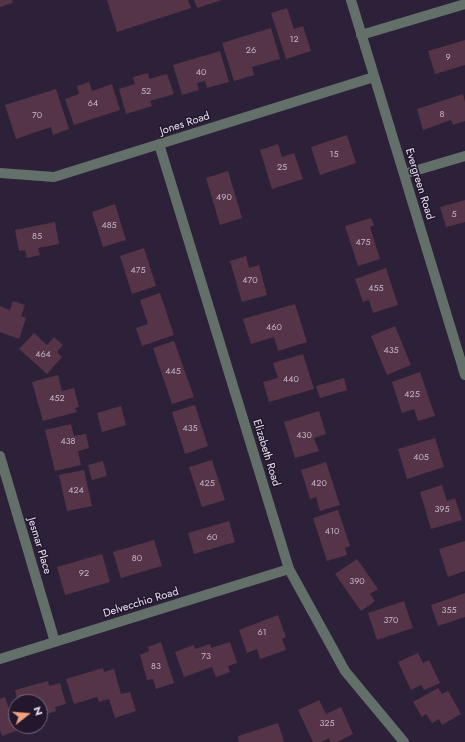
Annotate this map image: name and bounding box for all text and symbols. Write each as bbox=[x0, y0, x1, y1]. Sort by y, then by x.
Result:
house number: 12 bbox=[289, 35, 299, 45]
house number: 26 bbox=[246, 46, 256, 56]
house number: 9 bbox=[445, 53, 451, 63]
house number: 40 bbox=[196, 68, 206, 78]
house number: 52 bbox=[141, 87, 151, 97]
house number: 64 bbox=[88, 99, 98, 109]
street label: Jones Road bbox=[158, 110, 212, 138]
house number: 8 bbox=[440, 110, 444, 120]
house number: 70 bbox=[32, 111, 42, 121]
street label: Evergreen Road bbox=[402, 147, 436, 221]
house number: 15 bbox=[329, 150, 339, 160]
house number: 25 bbox=[277, 163, 287, 173]
house number: 490 bbox=[216, 193, 232, 203]
house number: 5 bbox=[451, 210, 457, 220]
house number: 485 bbox=[101, 221, 117, 231]
house number: 85 bbox=[32, 232, 42, 242]
house number: 475 bbox=[355, 238, 371, 248]
house number: 475 bbox=[130, 266, 146, 276]
house number: 470 bbox=[242, 276, 258, 286]
house number: 455 bbox=[368, 284, 384, 294]
house number: 460 bbox=[266, 323, 282, 333]
house number: 435 bbox=[383, 346, 399, 356]
house number: 464 bbox=[35, 350, 51, 360]
house number: 445 bbox=[165, 367, 181, 377]
house number: 440 bbox=[283, 375, 299, 385]
house number: 425 bbox=[404, 390, 420, 400]
house number: 452 bbox=[49, 394, 65, 404]
street label: Elizabeth Road bbox=[250, 418, 282, 488]
house number: 435 bbox=[182, 424, 198, 434]
house number: 430 bbox=[296, 431, 312, 441]
house number: 438 bbox=[60, 437, 76, 447]
house number: 405 bbox=[413, 453, 429, 463]
house number: 425 bbox=[199, 479, 215, 489]
house number: 420 bbox=[311, 479, 327, 489]
house number: 424 bbox=[68, 486, 84, 496]
house number: 395 bbox=[434, 505, 450, 515]
street label: Jesmar Place bbox=[24, 516, 54, 576]
house number: 410 bbox=[325, 527, 339, 537]
house number: 60 bbox=[207, 533, 217, 543]
house number: 80 bbox=[132, 554, 142, 564]
house number: 92 bbox=[79, 569, 89, 579]
house number: 390 bbox=[349, 577, 365, 587]
street label: Delvecchio Road bbox=[102, 585, 180, 621]
house number: 355 bbox=[441, 606, 457, 616]
house number: 370 bbox=[384, 616, 398, 626]
house number: 61 bbox=[257, 628, 267, 638]
house number: 73 bbox=[201, 652, 211, 662]
house number: 83 bbox=[151, 662, 161, 672]
north arrow bbox=[8, 694, 48, 734]
text: N bbox=[30, 704, 47, 717]
house number: 325 bbox=[319, 719, 335, 729]

